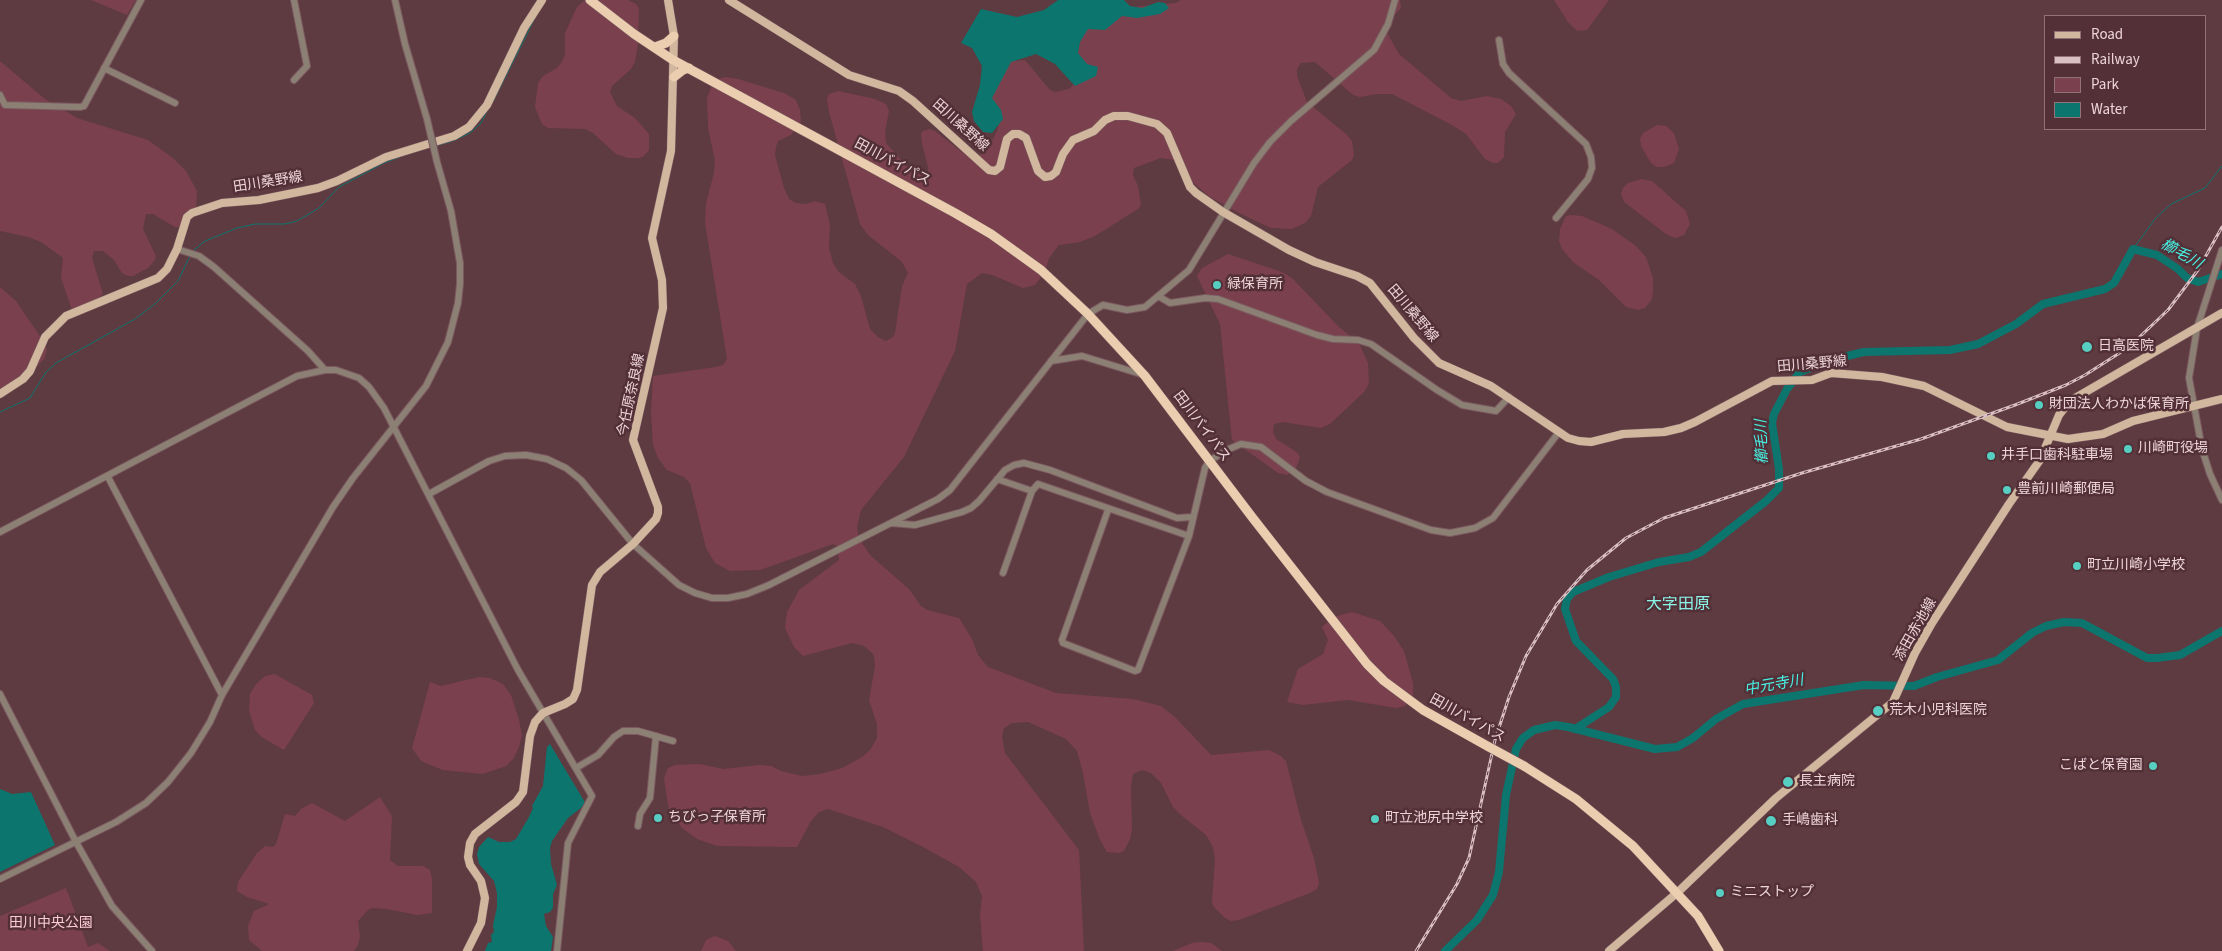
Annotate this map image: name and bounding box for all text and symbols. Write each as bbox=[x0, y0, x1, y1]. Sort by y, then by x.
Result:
legend bbox=[2044, 15, 2207, 130]
text: Road bbox=[2091, 24, 2123, 45]
text: Railway bbox=[2091, 49, 2140, 70]
text: Park bbox=[2091, 74, 2119, 95]
street label: 田川桑野線 bbox=[928, 96, 992, 156]
text: Water bbox=[2091, 99, 2127, 120]
street label: 田川バイパス bbox=[851, 136, 933, 190]
street label: 田川桑野線 bbox=[232, 169, 304, 197]
water label: 櫛毛川 bbox=[2157, 236, 2205, 274]
place label: 緑保育所 bbox=[1227, 277, 1283, 293]
marker: 緑保育所 bbox=[1211, 279, 1223, 291]
street label: 田川桑野線 bbox=[1383, 282, 1441, 346]
place label: 日高医院 bbox=[2098, 339, 2154, 355]
marker: 日高医院 bbox=[2080, 340, 2094, 354]
street label: 今任原奈良線 bbox=[615, 352, 649, 438]
street label: 田川桑野線 bbox=[1776, 354, 1848, 376]
street label: 田川バイパス bbox=[1169, 388, 1233, 466]
place label: 財団法人わかば保育所 bbox=[2049, 397, 2189, 413]
marker: 財団法人わかば保育所 bbox=[2033, 399, 2045, 411]
water label: 櫛毛川 bbox=[1753, 419, 1773, 465]
place label: 川崎町役場 bbox=[2138, 441, 2208, 457]
marker: 川崎町役場 bbox=[2122, 443, 2134, 455]
place label: 井手口歯科駐車場 bbox=[2001, 448, 2113, 464]
marker: 井手口歯科駐車場 bbox=[1985, 450, 1997, 462]
place label: 豊前川崎郵便局 bbox=[2017, 482, 2115, 498]
marker: 豊前川崎郵便局 bbox=[2001, 484, 2013, 496]
place label: 町立川崎小学校 bbox=[2087, 558, 2185, 574]
marker: 町立川崎小学校 bbox=[2071, 560, 2083, 572]
district label: 大字田原 bbox=[1646, 595, 1710, 615]
street label: 添田赤池線 bbox=[1891, 595, 1941, 665]
water label: 中元寺川 bbox=[1743, 672, 1805, 700]
street label: 田川バイパス bbox=[1426, 691, 1508, 747]
place label: 荒木小児科医院 bbox=[1889, 703, 1987, 719]
marker: 荒木小児科医院 bbox=[1871, 704, 1885, 718]
place label: こばと保育園 bbox=[2059, 758, 2143, 774]
marker: こばと保育園 bbox=[2147, 760, 2159, 772]
place label: 長主病院 bbox=[1799, 774, 1855, 790]
marker: 長主病院 bbox=[1781, 775, 1795, 789]
place label: ちびっ子保育所 bbox=[668, 810, 766, 826]
place label: 町立池尻中学校 bbox=[1385, 811, 1483, 827]
marker: ちびっ子保育所 bbox=[652, 812, 664, 824]
marker: 町立池尻中学校 bbox=[1369, 813, 1381, 825]
place label: 手嶋歯科 bbox=[1782, 813, 1838, 829]
marker: 手嶋歯科 bbox=[1764, 814, 1778, 828]
place label: ミニストップ bbox=[1730, 885, 1814, 901]
marker: ミニストップ bbox=[1714, 887, 1726, 899]
park label: 田川中央公園 bbox=[9, 916, 93, 932]

